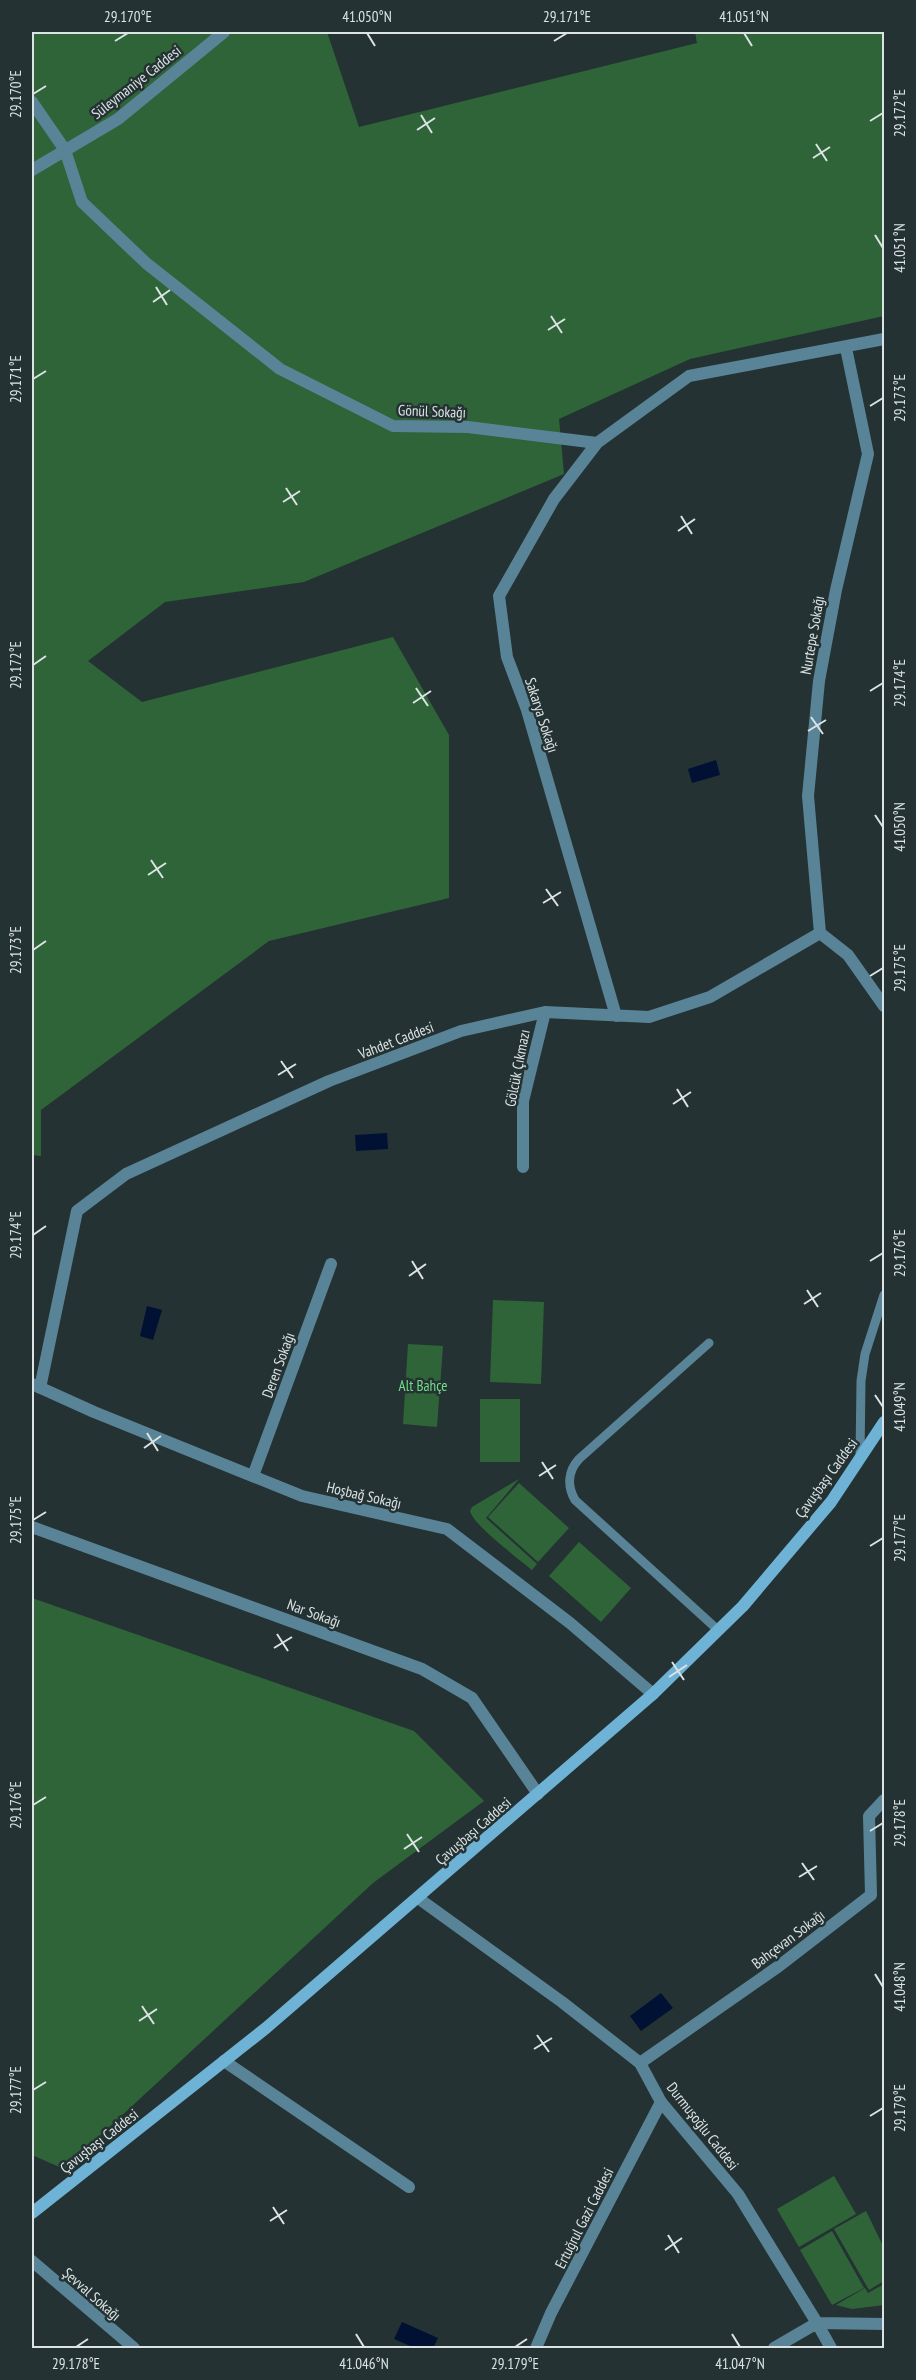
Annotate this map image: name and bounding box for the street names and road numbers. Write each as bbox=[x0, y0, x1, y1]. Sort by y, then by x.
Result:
street label: Süleymaniye Caddesi bbox=[87, 41, 185, 123]
street label: Gönül Sokağı bbox=[398, 400, 466, 422]
street label: Nurtepe Sokağı bbox=[796, 594, 828, 676]
street label: Sakarya Sokağı bbox=[521, 675, 563, 755]
street label: Vahdet Caddesi bbox=[355, 1017, 436, 1063]
street label: Gölcük Çıkmazı bbox=[500, 1028, 534, 1108]
street label: Deren Sokağı bbox=[257, 1330, 299, 1400]
street label: Çavuşbaşı Caddesi bbox=[791, 1434, 861, 1522]
street label: Hoşbağ Sokağı bbox=[325, 1477, 403, 1513]
street label: Nar Sokağı bbox=[285, 1595, 343, 1631]
street label: Çavuşbaşı Caddesi bbox=[431, 1793, 515, 1869]
street label: Bahçevan Sokağı bbox=[748, 1905, 828, 1973]
street label: Durmuşoğlu Caddesi bbox=[663, 2078, 743, 2174]
street label: Çavuşbaşı Caddesi bbox=[56, 2104, 142, 2178]
street label: Ertuğrul Gazi Caddesi bbox=[550, 2164, 618, 2272]
street label: Şevval Sokağı bbox=[59, 2263, 125, 2325]

